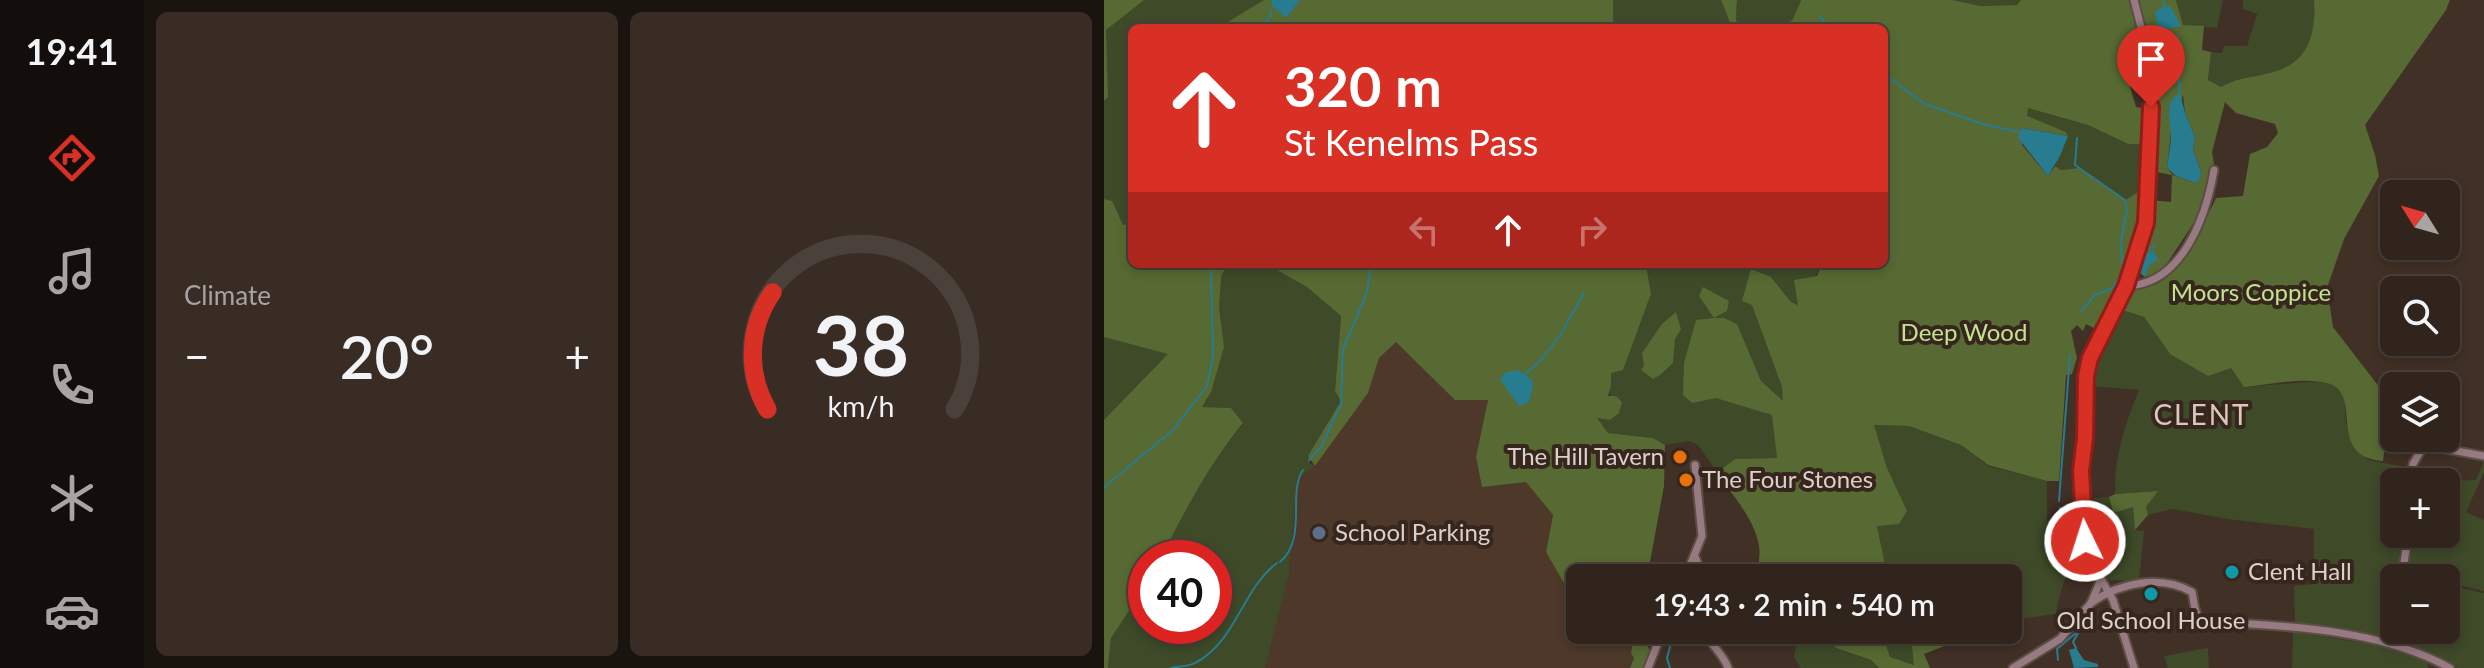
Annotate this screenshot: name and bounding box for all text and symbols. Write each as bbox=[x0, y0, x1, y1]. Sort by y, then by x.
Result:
pin bbox=[2117, 25, 2185, 107]
text: 19:41 bbox=[26, 29, 118, 73]
icon: arrive bbox=[2129, 37, 2173, 81]
text: 320 m bbox=[1284, 52, 1442, 119]
icon: ahead bbox=[1152, 56, 1256, 160]
text: St Kenelms Pass bbox=[1284, 120, 1538, 164]
icon: directions bbox=[44, 130, 100, 186]
north arrow bbox=[2380, 180, 2460, 260]
map controls bbox=[2380, 180, 2460, 644]
icon: left bbox=[1402, 208, 1446, 252]
icon: ahead bbox=[1486, 208, 1530, 252]
icon: right bbox=[1570, 208, 1614, 252]
icon: music bbox=[44, 243, 100, 299]
button: search bbox=[2380, 276, 2460, 356]
park label: Moors Coppice bbox=[2171, 277, 2331, 306]
text: Climate bbox=[184, 279, 271, 311]
text: 38 bbox=[813, 294, 909, 394]
park label: Deep Wood bbox=[1901, 317, 2027, 346]
text: 20° bbox=[340, 320, 434, 392]
text: − bbox=[184, 330, 210, 382]
text: + bbox=[564, 330, 590, 382]
icon: phone bbox=[44, 357, 100, 413]
button: layers bbox=[2380, 372, 2460, 452]
text: km/h bbox=[828, 389, 894, 423]
district label: CLENT bbox=[2153, 397, 2251, 431]
place label: The Hill Tavern bbox=[1507, 441, 1664, 470]
marker: The Hill Tavern bbox=[1671, 448, 1689, 466]
place label: The Four Stones bbox=[1702, 464, 1873, 493]
button: + bbox=[2380, 468, 2460, 548]
icon: climate bbox=[44, 470, 100, 526]
marker: The Four Stones bbox=[1677, 471, 1695, 489]
position arrow bbox=[2043, 499, 2127, 583]
place label: School Parking bbox=[1335, 517, 1490, 546]
marker: School Parking bbox=[1310, 524, 1328, 542]
speed limit sign: 40 bbox=[1128, 540, 1232, 644]
place label: Clent Hall bbox=[2248, 556, 2352, 585]
marker: Clent Hall bbox=[2223, 563, 2241, 581]
button: − bbox=[2380, 564, 2460, 644]
icon: car bbox=[44, 583, 100, 639]
marker: Old School House bbox=[2142, 585, 2160, 603]
text: 19:43 · 2 min · 540 m bbox=[1653, 586, 1935, 622]
place label: Old School House bbox=[2056, 605, 2246, 634]

